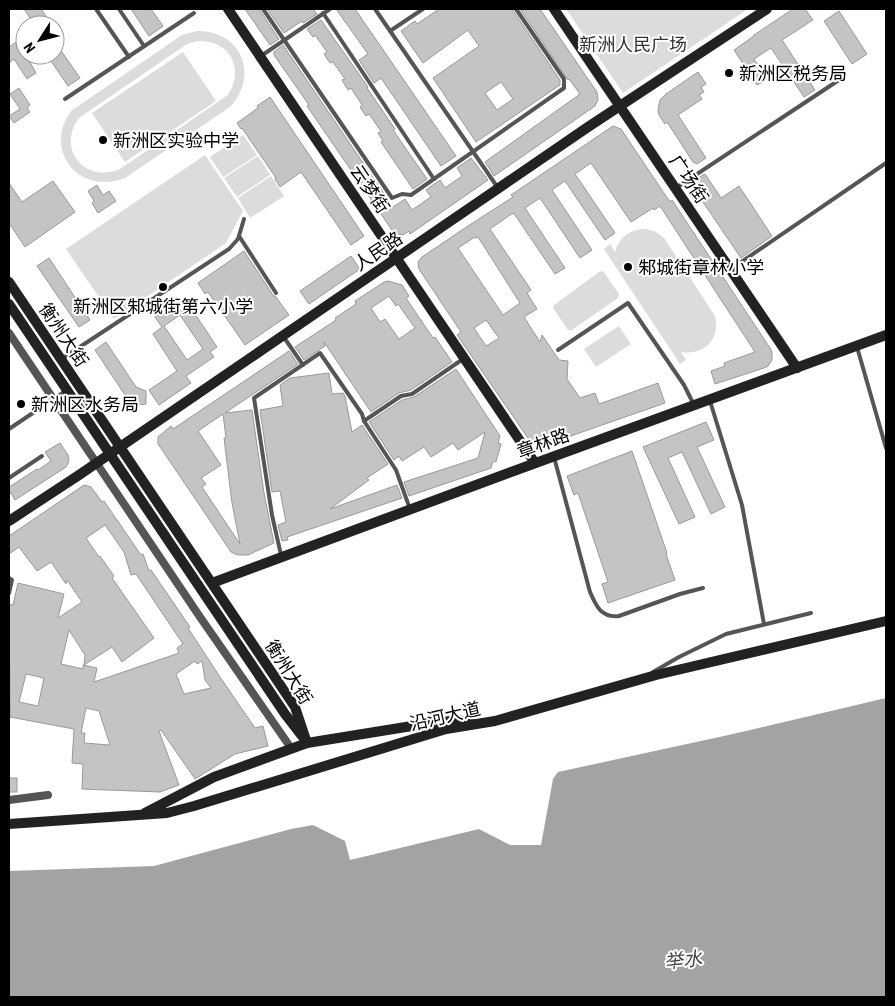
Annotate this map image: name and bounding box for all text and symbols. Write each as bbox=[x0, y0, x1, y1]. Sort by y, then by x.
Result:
north arrow bbox=[15, 15, 65, 65]
park label: 新洲人民广场 bbox=[579, 34, 687, 55]
text: N bbox=[20, 39, 38, 56]
place label: 新洲区税务局 bbox=[739, 63, 847, 84]
marker: 新洲区税务局 bbox=[723, 67, 735, 79]
place label: 新洲区实验中学 bbox=[113, 130, 239, 151]
marker: 新洲区实验中学 bbox=[97, 134, 109, 146]
street label: 广场街 bbox=[665, 151, 713, 207]
street label: 云梦街 bbox=[346, 161, 394, 217]
street label: 人民路 bbox=[350, 227, 406, 275]
place label: 邾城街章林小学 bbox=[638, 257, 764, 278]
marker: 邾城街章林小学 bbox=[622, 261, 634, 273]
marker: 新洲区邾城街第六小学 bbox=[157, 281, 169, 293]
place label: 新洲区邾城街第六小学 bbox=[73, 296, 253, 317]
street label: 衡州大街 bbox=[35, 299, 93, 371]
place label: 新洲区水务局 bbox=[31, 394, 139, 415]
marker: 新洲区水务局 bbox=[15, 398, 27, 410]
street label: 章林路 bbox=[514, 424, 572, 462]
street label: 衡州大街 bbox=[261, 636, 317, 708]
street label: 沿河大道 bbox=[408, 698, 482, 734]
water label: 举水 bbox=[663, 946, 704, 973]

